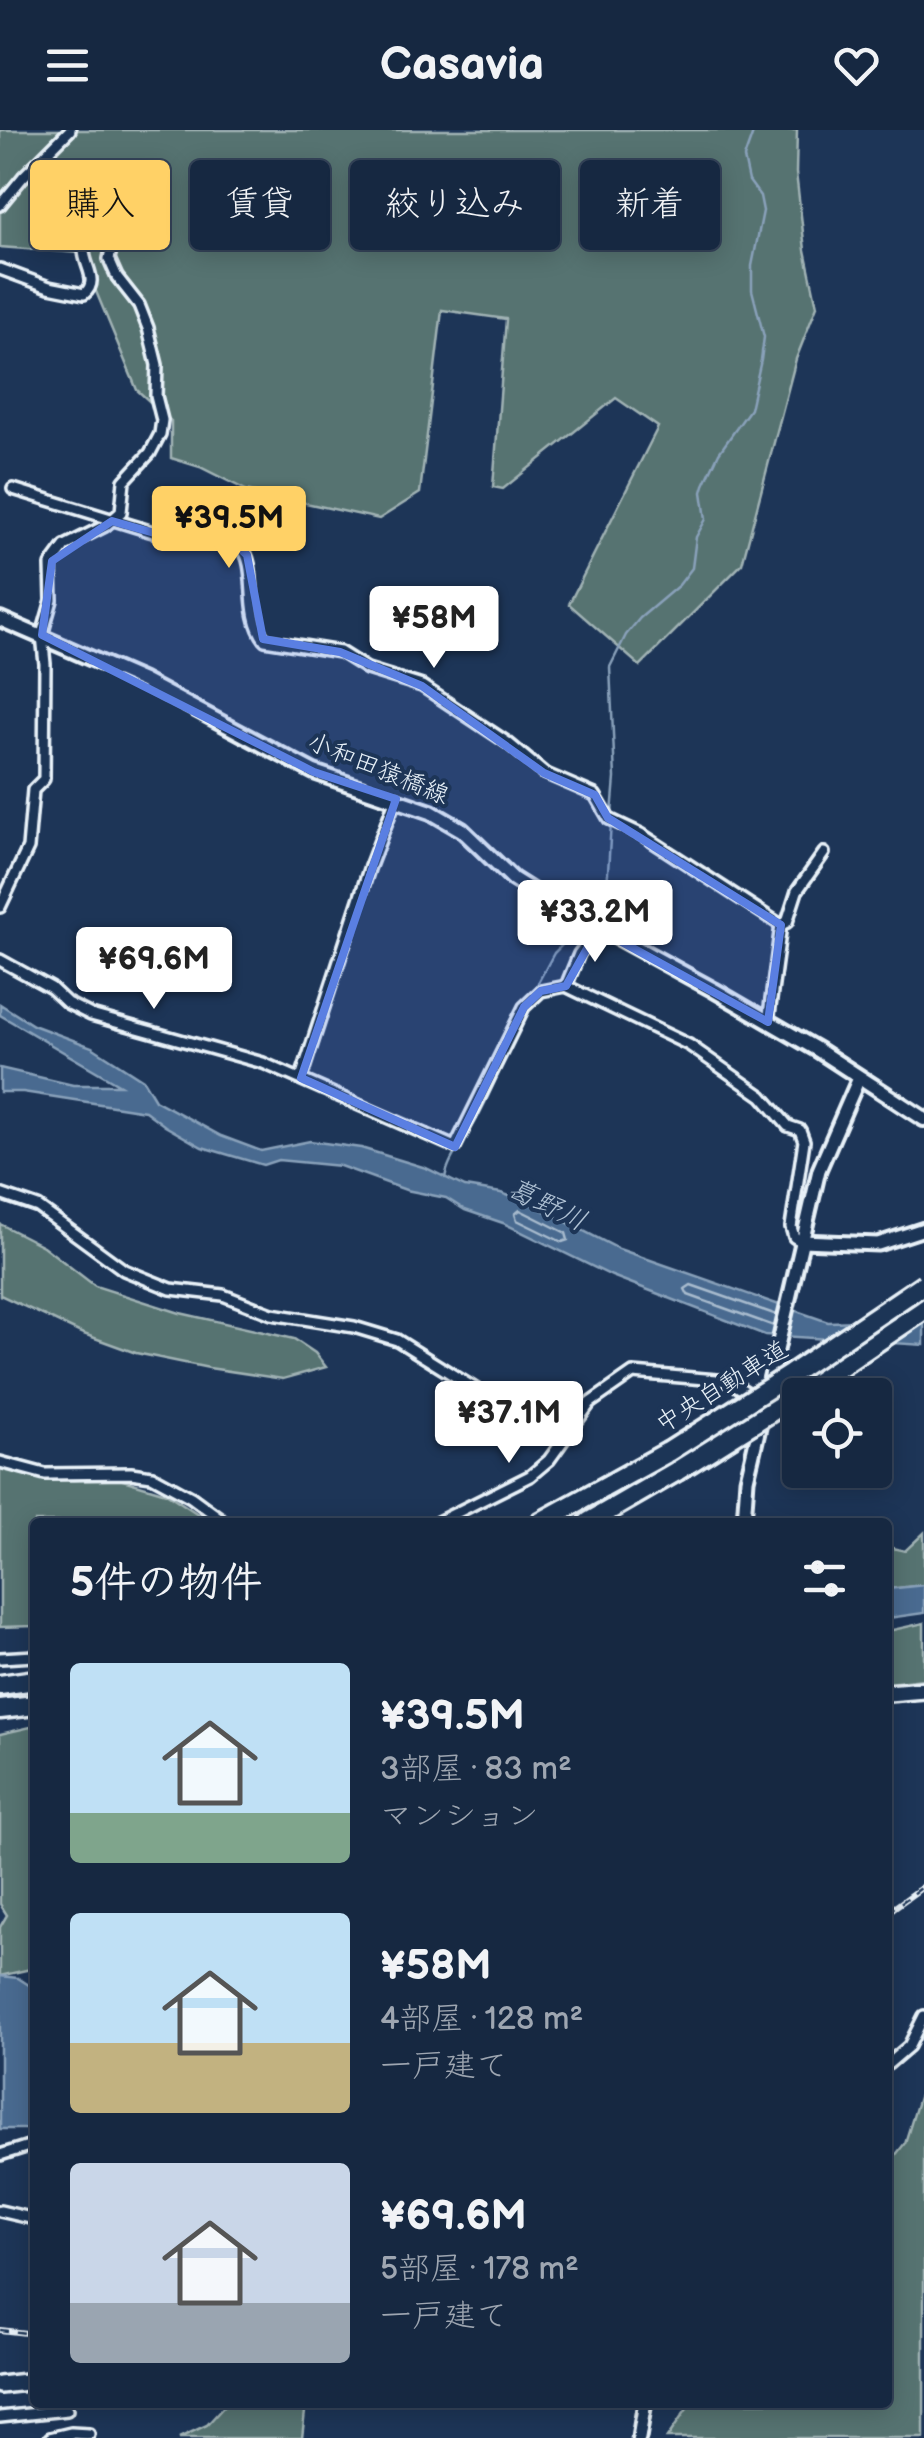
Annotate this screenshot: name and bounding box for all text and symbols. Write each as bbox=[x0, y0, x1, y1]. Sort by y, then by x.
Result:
icon: menu bbox=[40, 38, 95, 93]
text: Casavia bbox=[380, 38, 544, 93]
icon: heart bbox=[829, 38, 884, 93]
chip: 購入 bbox=[30, 160, 170, 250]
chip: 賃貸 bbox=[190, 160, 330, 250]
chip: 絞り込み bbox=[350, 160, 560, 250]
chip: 新着 bbox=[580, 160, 720, 250]
pin: ¥39.5M bbox=[148, 486, 310, 571]
text: ¥39.5M bbox=[174, 499, 284, 538]
pin: ¥58M bbox=[375, 586, 493, 671]
text: ¥58M bbox=[392, 599, 476, 638]
street label: 小和田猿橋線 bbox=[303, 727, 453, 811]
pin: ¥33.2M bbox=[514, 880, 676, 965]
text: ¥33.2M bbox=[540, 893, 650, 932]
pin: ¥69.6M bbox=[73, 927, 235, 1012]
text: ¥69.6M bbox=[98, 940, 210, 979]
water label: 葛野川 bbox=[502, 1172, 592, 1238]
street label: 中央自動車道 bbox=[650, 1334, 794, 1440]
map controls bbox=[782, 1378, 892, 1488]
button: locate bbox=[782, 1378, 892, 1488]
pin: ¥37.1M bbox=[428, 1381, 590, 1466]
text: ¥37.1M bbox=[457, 1394, 561, 1433]
icon: filters bbox=[797, 1551, 852, 1606]
text: 5件の物件 bbox=[70, 1558, 262, 1609]
text: ¥39.5M bbox=[380, 1691, 525, 1742]
icon: home bbox=[150, 1703, 270, 1823]
text: 3部屋 · 83 m² bbox=[380, 1750, 572, 1789]
text: マンション bbox=[380, 1797, 539, 1836]
text: ¥58M bbox=[380, 1941, 492, 1992]
icon: home bbox=[150, 1953, 270, 2073]
text: 4部屋 · 128 m² bbox=[380, 2000, 583, 2039]
text: 一戸建て bbox=[380, 2047, 508, 2086]
text: ¥69.6M bbox=[380, 2191, 527, 2242]
icon: home bbox=[150, 2203, 270, 2323]
text: 5部屋 · 178 m² bbox=[380, 2250, 579, 2289]
text: 一戸建て bbox=[380, 2297, 508, 2336]

